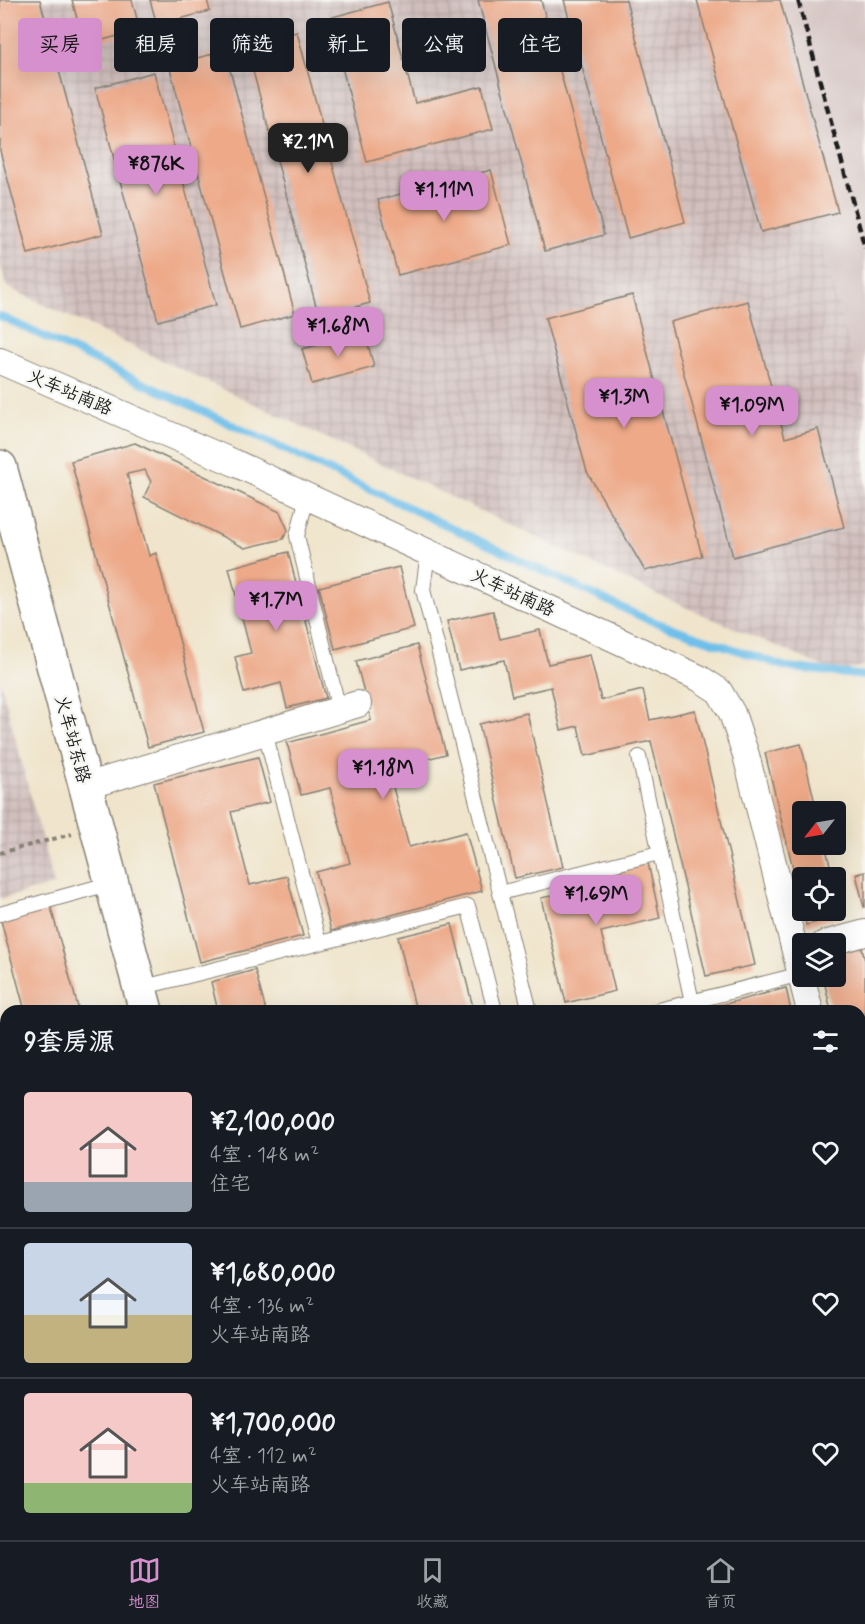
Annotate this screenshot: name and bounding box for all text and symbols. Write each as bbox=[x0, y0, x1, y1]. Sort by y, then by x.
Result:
chip: 买房 bbox=[18, 18, 102, 72]
chip: 租房 bbox=[114, 18, 198, 72]
chip: 筛选 bbox=[210, 18, 294, 72]
chip: 新上 bbox=[306, 18, 390, 72]
chip: 公寓 bbox=[402, 18, 486, 72]
chip: 住宅 bbox=[498, 18, 582, 72]
pin: ¥2.1M bbox=[266, 123, 350, 174]
text: ¥2.1M bbox=[282, 129, 334, 156]
pin: ¥876K bbox=[114, 145, 198, 196]
text: ¥876K bbox=[128, 151, 184, 178]
pin: ¥1.11M bbox=[395, 171, 493, 222]
text: ¥1.11M bbox=[414, 177, 474, 204]
pin: ¥1.68M bbox=[289, 307, 387, 358]
text: ¥1.68M bbox=[306, 313, 370, 340]
street label: 火车站南路 bbox=[23, 364, 116, 422]
pin: ¥1.3M bbox=[582, 378, 666, 429]
text: ¥1.3M bbox=[598, 384, 650, 411]
pin: ¥1.09M bbox=[703, 386, 801, 437]
text: ¥1.09M bbox=[719, 392, 785, 419]
street label: 火车站南路 bbox=[467, 563, 558, 623]
pin: ¥1.7M bbox=[234, 581, 318, 632]
text: ¥1.7M bbox=[249, 587, 303, 614]
street label: 火车站东路 bbox=[49, 693, 95, 786]
pin: ¥1.18M bbox=[334, 749, 432, 800]
text: ¥1.18M bbox=[352, 755, 414, 782]
north arrow bbox=[792, 801, 846, 855]
map controls bbox=[792, 801, 846, 987]
button: locate bbox=[792, 867, 846, 921]
pin: ¥1.69M bbox=[547, 875, 645, 926]
text: ¥1.69M bbox=[564, 881, 628, 908]
button: layers bbox=[792, 933, 846, 987]
icon: filters bbox=[809, 1025, 842, 1058]
text: 9套房源 bbox=[24, 1026, 115, 1060]
text: ¥2,100,000 bbox=[210, 1106, 335, 1140]
icon: home bbox=[72, 1116, 144, 1188]
icon: heart bbox=[809, 1136, 842, 1169]
text: 4室 · 148 m² bbox=[210, 1142, 319, 1169]
text: 住宅 bbox=[210, 1171, 250, 1198]
text: ¥1,680,000 bbox=[210, 1257, 336, 1291]
icon: home bbox=[72, 1267, 144, 1339]
icon: heart bbox=[809, 1287, 842, 1320]
text: 4室 · 136 m² bbox=[210, 1293, 314, 1320]
text: 火车站南路 bbox=[210, 1322, 310, 1349]
text: ¥1,700,000 bbox=[210, 1407, 336, 1441]
icon: home bbox=[72, 1417, 144, 1489]
icon: heart bbox=[809, 1437, 842, 1470]
text: 4室 · 112 m² bbox=[210, 1443, 317, 1470]
text: 火车站南路 bbox=[210, 1472, 310, 1499]
tab: 地图 bbox=[128, 1554, 161, 1613]
tab: 收藏 bbox=[416, 1554, 449, 1613]
tab: 首页 bbox=[704, 1554, 737, 1613]

